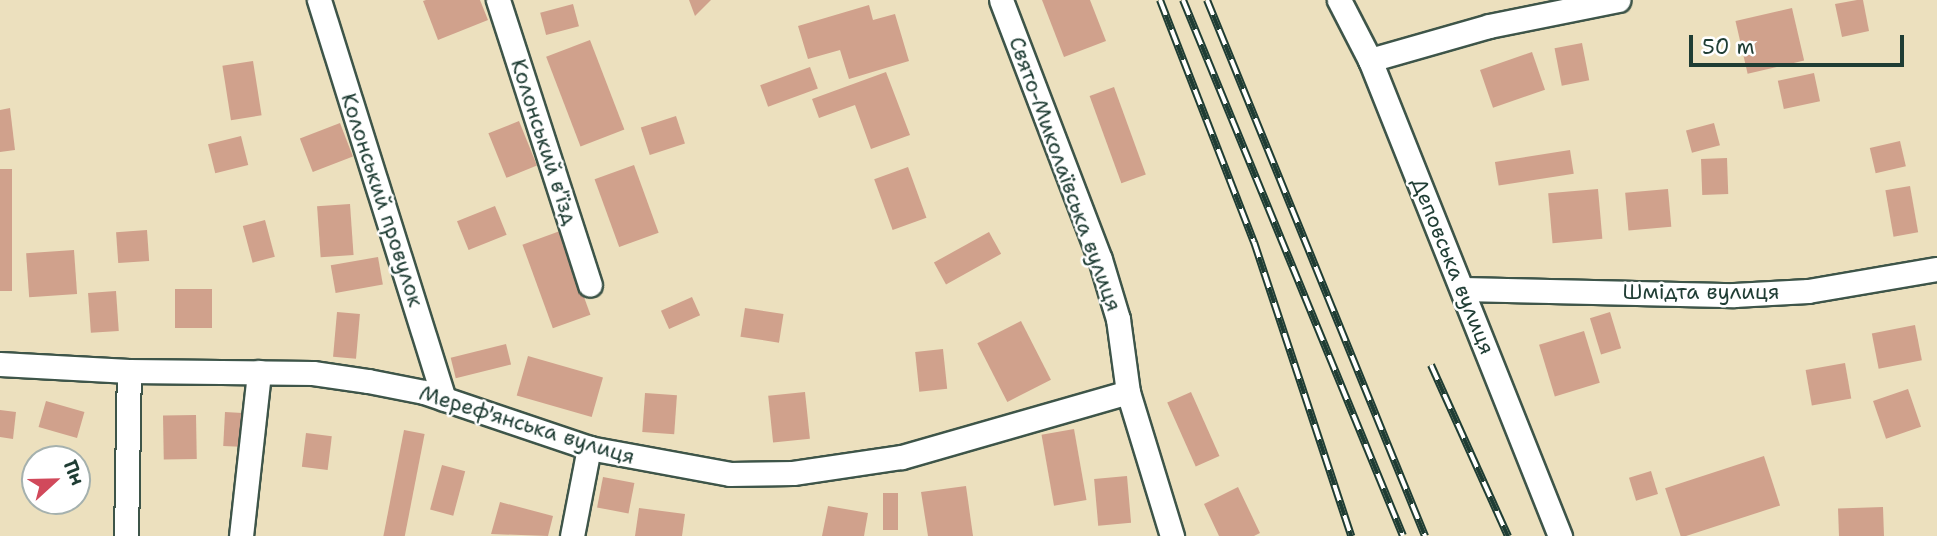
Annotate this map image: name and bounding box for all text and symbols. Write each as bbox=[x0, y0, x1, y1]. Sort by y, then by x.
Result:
scale bar bbox=[1692, 21, 1907, 65]
street label: Свято-Миколаївська вулиця bbox=[1004, 33, 1126, 315]
text: 50 m bbox=[1702, 33, 1755, 61]
street label: Колонський в'їзд bbox=[505, 56, 583, 228]
street label: Колонський провулок bbox=[336, 90, 428, 310]
street label: Деповська вулиця bbox=[1406, 174, 1500, 358]
street label: Шмідта вулиця bbox=[1623, 279, 1779, 305]
street label: Мереф'янська вулиця bbox=[416, 380, 638, 470]
north arrow bbox=[21, 445, 91, 515]
text: Пн bbox=[58, 456, 90, 489]

